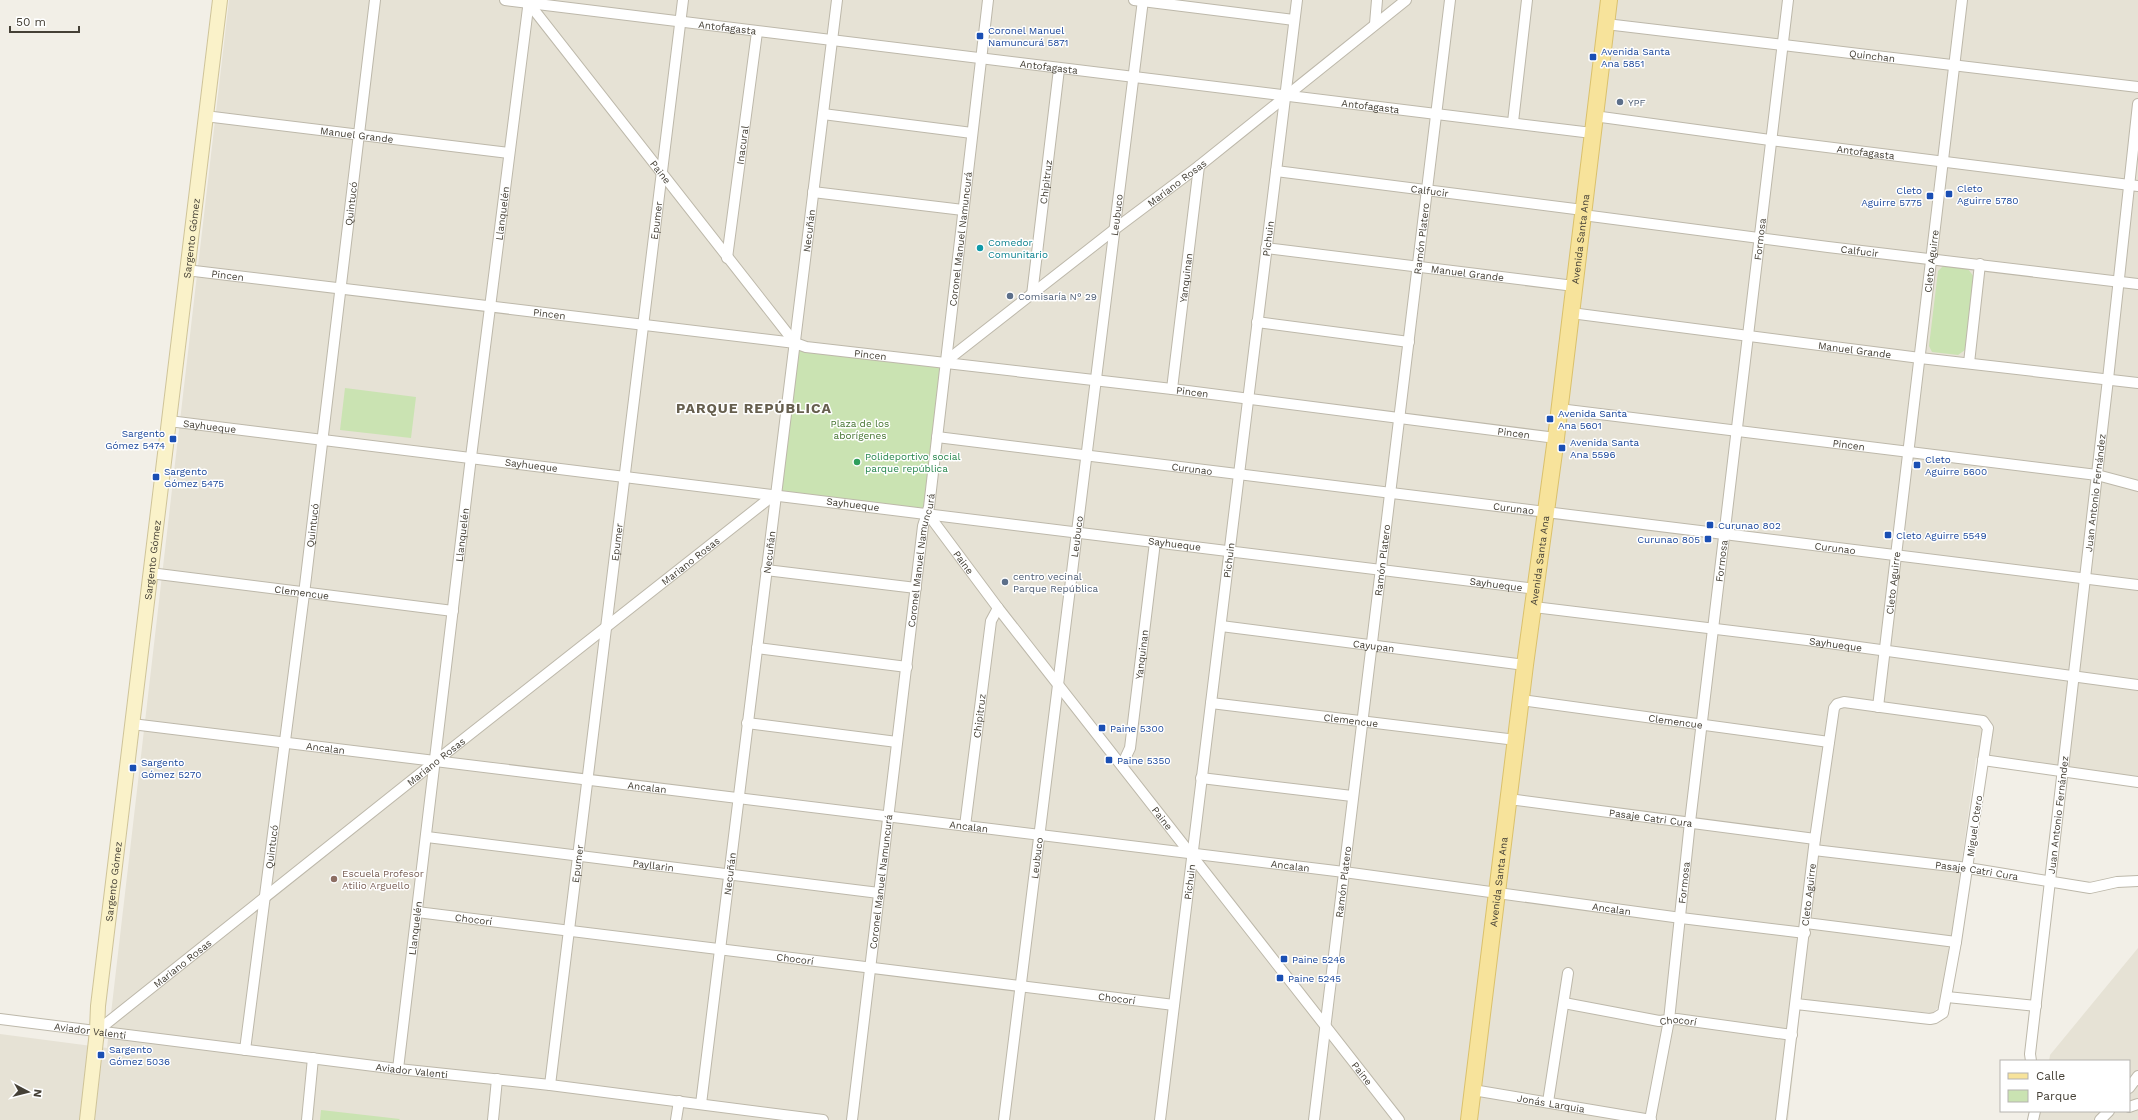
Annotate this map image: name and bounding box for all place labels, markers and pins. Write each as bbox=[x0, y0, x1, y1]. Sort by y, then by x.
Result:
place label: Coronel Manuel Namuncurá 5871 bbox=[988, 25, 1068, 48]
marker: Coronel Manuel Namuncurá 5871 bbox=[975, 31, 985, 41]
place label: Avenida Santa Ana 5851 bbox=[1601, 46, 1670, 69]
marker: Avenida Santa Ana 5851 bbox=[1588, 52, 1598, 62]
marker: YPF bbox=[1615, 97, 1625, 107]
place label: YPF bbox=[1628, 97, 1646, 108]
place label: Cleto Aguirre 5780 bbox=[1957, 183, 2019, 206]
place label: Cleto Aguirre 5775 bbox=[1861, 185, 1922, 208]
marker: Cleto Aguirre 5780 bbox=[1944, 189, 1954, 199]
marker: Cleto Aguirre 5775 bbox=[1925, 191, 1935, 201]
place label: Comedor Comunitario bbox=[988, 237, 1048, 260]
marker: Comedor Comunitario bbox=[975, 243, 985, 253]
marker: Comisaría N° 29 bbox=[1005, 291, 1015, 301]
place label: Comisaría N° 29 bbox=[1018, 291, 1097, 302]
place label: Avenida Santa Ana 5601 bbox=[1558, 408, 1627, 431]
marker: Avenida Santa Ana 5601 bbox=[1545, 414, 1555, 424]
place label: Sargento Gómez 5474 bbox=[105, 428, 165, 451]
marker: Sargento Gómez 5474 bbox=[168, 434, 178, 444]
place label: Avenida Santa Ana 5596 bbox=[1570, 437, 1639, 460]
marker: Avenida Santa Ana 5596 bbox=[1557, 443, 1567, 453]
place label: Polideportivo social parque república bbox=[865, 451, 961, 474]
place label: Cleto Aguirre 5600 bbox=[1925, 454, 1987, 477]
marker: Polideportivo social parque república bbox=[852, 457, 862, 467]
marker: Cleto Aguirre 5600 bbox=[1912, 460, 1922, 470]
place label: Sargento Gómez 5475 bbox=[164, 466, 224, 489]
marker: Sargento Gómez 5475 bbox=[151, 472, 161, 482]
marker: Curunao 802 bbox=[1705, 520, 1715, 530]
place label: Curunao 802 bbox=[1718, 520, 1781, 531]
marker: Cleto Aguirre 5549 bbox=[1883, 530, 1893, 540]
place label: Cleto Aguirre 5549 bbox=[1896, 530, 1987, 541]
place label: Curunao 805 bbox=[1637, 534, 1700, 545]
marker: Curunao 805 bbox=[1703, 534, 1713, 544]
place label: centro vecinal Parque República bbox=[1013, 571, 1099, 594]
marker: centro vecinal Parque República bbox=[1000, 577, 1010, 587]
marker: Paine 5300 bbox=[1097, 723, 1107, 733]
place label: Paine 5300 bbox=[1110, 723, 1164, 734]
marker: Paine 5350 bbox=[1104, 755, 1114, 765]
place label: Paine 5350 bbox=[1117, 755, 1170, 766]
place label: Sargento Gómez 5270 bbox=[141, 757, 201, 780]
marker: Sargento Gómez 5270 bbox=[128, 763, 138, 773]
place label: Escuela Profesor Atilio Arguello bbox=[342, 868, 424, 891]
marker: Escuela Profesor Atilio Arguello bbox=[329, 874, 339, 884]
marker: Paine 5246 bbox=[1279, 954, 1289, 964]
place label: Paine 5246 bbox=[1292, 954, 1345, 965]
marker: Paine 5245 bbox=[1275, 973, 1285, 983]
place label: Paine 5245 bbox=[1288, 973, 1341, 984]
place label: Sargento Gómez 5036 bbox=[109, 1044, 170, 1067]
marker: Sargento Gómez 5036 bbox=[96, 1050, 106, 1060]

